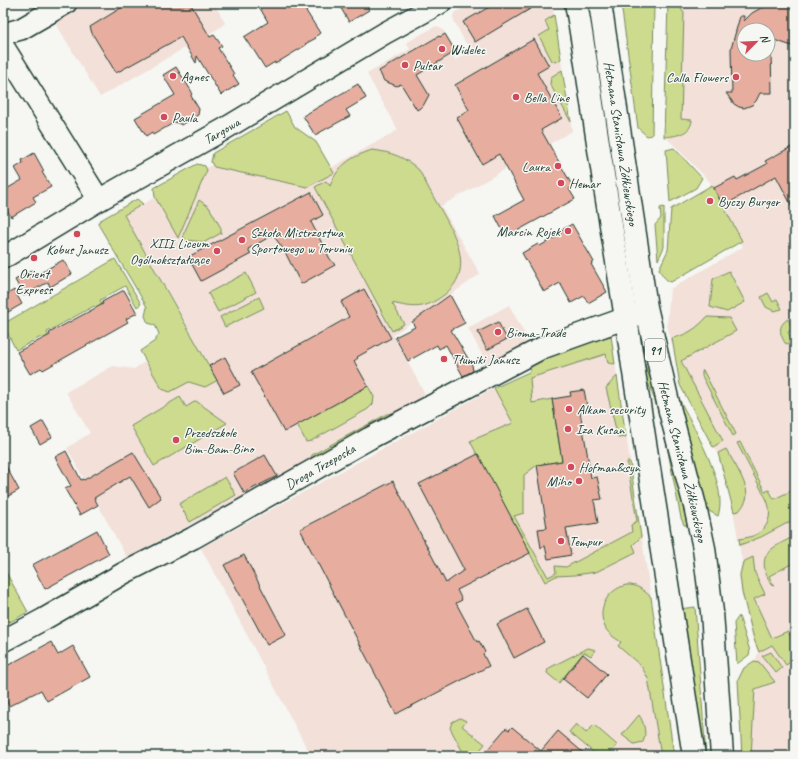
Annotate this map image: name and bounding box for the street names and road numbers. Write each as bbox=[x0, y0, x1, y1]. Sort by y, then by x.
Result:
street label: Hetmana Stanisława Żółkiewskiego bbox=[600, 60, 642, 229]
street label: Targowa bbox=[201, 113, 244, 148]
road number: 91 bbox=[645, 339, 665, 361]
street label: Hetmana Stanisława Żółkiewskiego bbox=[654, 379, 711, 546]
street label: Droga Trzeposka bbox=[282, 440, 359, 493]

